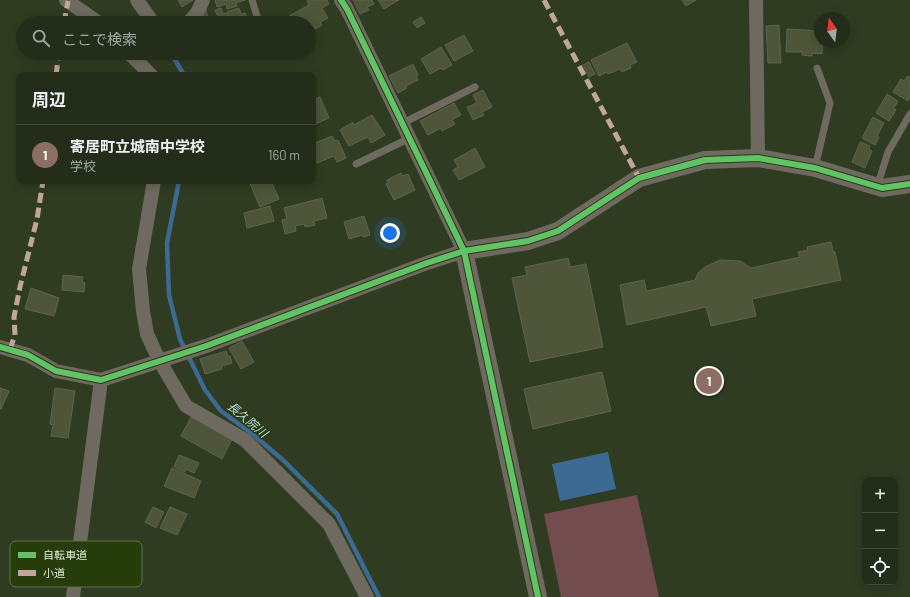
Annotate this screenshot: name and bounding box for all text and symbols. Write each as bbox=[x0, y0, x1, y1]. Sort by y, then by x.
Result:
north arrow bbox=[814, 12, 850, 48]
search box bbox=[16, 16, 316, 60]
icon: search bbox=[30, 27, 52, 49]
text: ここで検索 bbox=[62, 30, 137, 48]
text: 周辺 bbox=[32, 89, 66, 109]
text: 寄居町立城南中学校 bbox=[70, 137, 205, 155]
text: 1 bbox=[43, 147, 47, 163]
text: 160 m bbox=[268, 147, 300, 163]
text: 学校 bbox=[70, 158, 96, 174]
your location bbox=[380, 223, 400, 243]
pin: 1 bbox=[696, 366, 722, 396]
water label: 長久院川 bbox=[225, 398, 272, 441]
map controls bbox=[862, 477, 898, 585]
button: + bbox=[862, 477, 898, 513]
button: − bbox=[862, 513, 898, 549]
legend bbox=[10, 541, 142, 587]
text: 自転車道 bbox=[43, 548, 87, 561]
button: locate bbox=[862, 549, 898, 585]
text: 小道 bbox=[43, 566, 65, 579]

